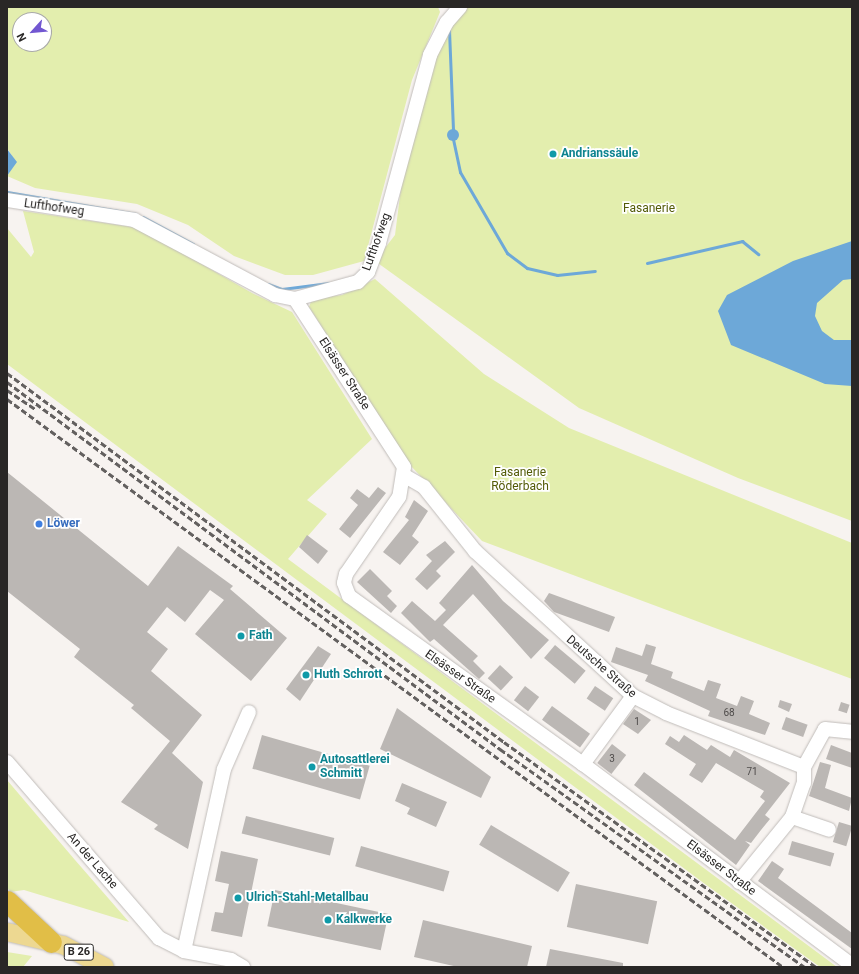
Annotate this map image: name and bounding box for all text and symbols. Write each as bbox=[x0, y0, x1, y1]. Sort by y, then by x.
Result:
north arrow bbox=[12, 12, 52, 52]
text: N bbox=[14, 31, 29, 44]
place label: Andrianssäule bbox=[561, 147, 638, 161]
marker: Andrianssäule bbox=[548, 149, 558, 159]
street label: Lufthofweg bbox=[23, 197, 85, 219]
park label: Fasanerie bbox=[623, 202, 675, 216]
street label: Lufthofweg bbox=[360, 211, 394, 273]
street label: Elsässer Straße bbox=[315, 335, 373, 413]
park label: Fasanerie Röderbach bbox=[491, 466, 549, 494]
place label: Löwer bbox=[47, 517, 80, 531]
marker: Löwer bbox=[34, 519, 44, 529]
place label: Fath bbox=[249, 629, 273, 643]
marker: Fath bbox=[236, 631, 246, 641]
street label: Deutsche Straße bbox=[563, 633, 639, 701]
street label: Elsässer Straße bbox=[422, 647, 498, 707]
place label: Huth Schrott bbox=[314, 668, 382, 682]
marker: Huth Schrott bbox=[301, 670, 311, 680]
house number: 68 bbox=[723, 707, 735, 719]
house number: 1 bbox=[634, 716, 640, 728]
place label: Autosattlerei Schmitt bbox=[320, 753, 390, 781]
house number: 3 bbox=[609, 753, 615, 765]
marker: Autosattlerei Schmitt bbox=[307, 762, 317, 772]
house number: 71 bbox=[746, 766, 758, 778]
street label: An der Lache bbox=[64, 830, 120, 892]
street label: Elsässer Straße bbox=[683, 837, 759, 899]
place label: Ulrich-Stahl-Metallbau bbox=[246, 891, 369, 905]
marker: Ulrich-Stahl-Metallbau bbox=[233, 893, 243, 903]
place label: Kalkwerke bbox=[336, 913, 392, 927]
marker: Kalkwerke bbox=[323, 915, 333, 925]
road number: B 26 bbox=[63, 943, 95, 961]

